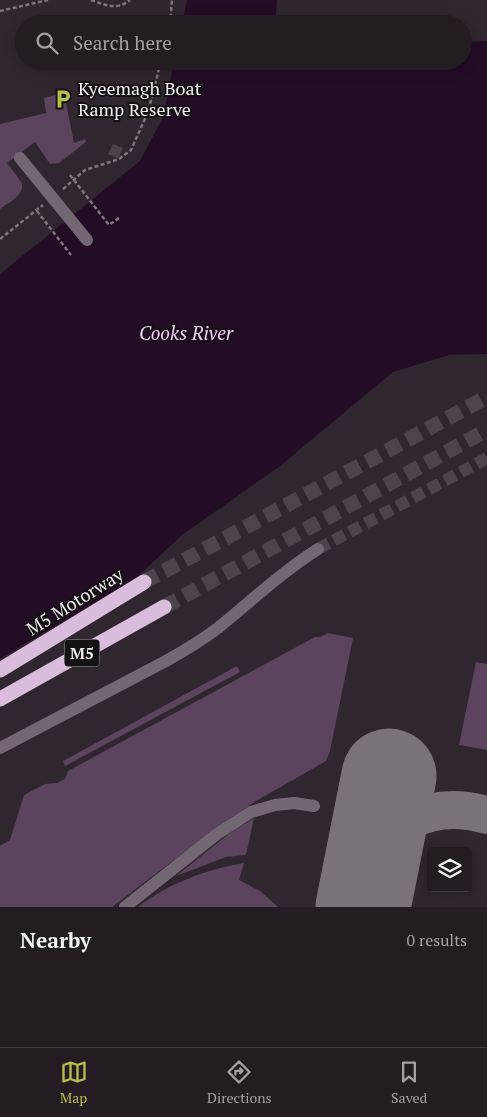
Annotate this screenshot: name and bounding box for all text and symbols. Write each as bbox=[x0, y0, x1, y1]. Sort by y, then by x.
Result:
search box bbox=[15, 15, 472, 70]
icon: search bbox=[33, 29, 61, 57]
text: Search here bbox=[73, 30, 172, 55]
place label: Kyeemagh Boat Ramp Reserve bbox=[78, 76, 202, 121]
parking icon: Kyeemagh Boat Ramp Reserve bbox=[52, 88, 74, 110]
water label: Cooks River bbox=[139, 320, 234, 345]
street label: M5 Motorway bbox=[21, 561, 128, 640]
road number: M5 bbox=[64, 640, 100, 666]
map controls bbox=[427, 847, 472, 892]
button: layers bbox=[427, 847, 472, 892]
text: Nearby bbox=[20, 926, 91, 954]
text: 0 results bbox=[407, 929, 467, 951]
tab: Map bbox=[60, 1058, 88, 1107]
tab: Directions bbox=[207, 1058, 272, 1107]
tab: Saved bbox=[391, 1058, 427, 1107]

